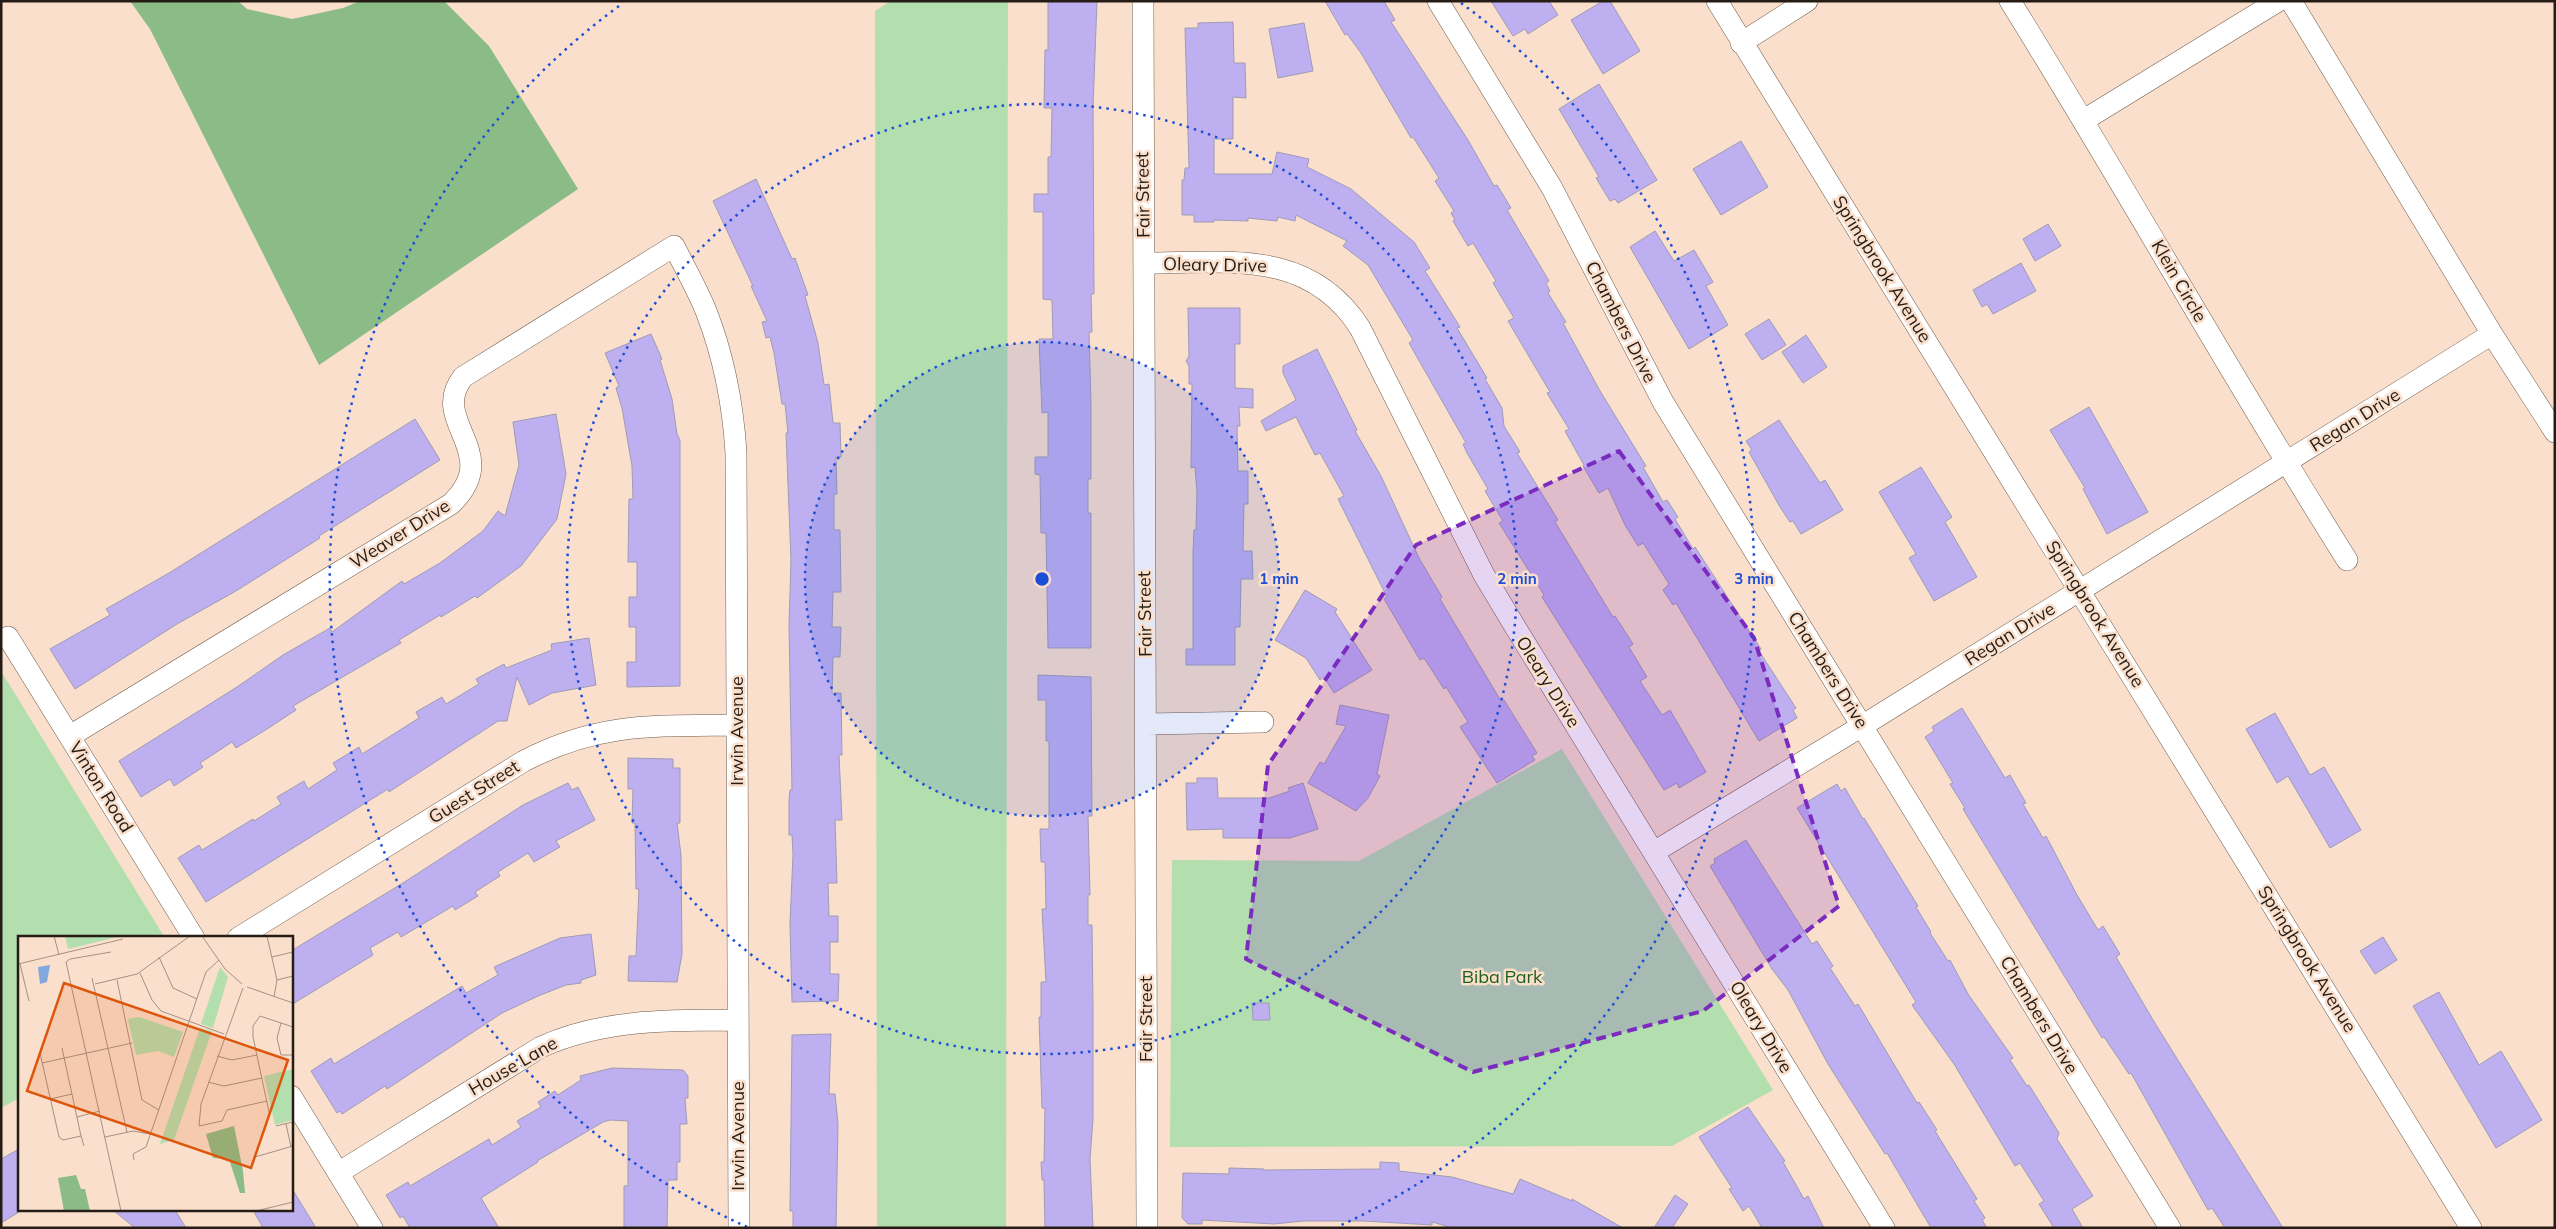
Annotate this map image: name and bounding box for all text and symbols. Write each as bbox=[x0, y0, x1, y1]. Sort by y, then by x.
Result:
street label: Fair Street bbox=[1130, 152, 1155, 238]
street label: Springbrook Avenue bbox=[1828, 191, 1937, 346]
street label: Klein Circle bbox=[2147, 236, 2212, 326]
street label: Oleary Drive bbox=[1163, 252, 1267, 277]
street label: Chambers Drive bbox=[1581, 257, 1662, 387]
street label: Regan Drive bbox=[2305, 383, 2404, 456]
street label: Weaver Drive bbox=[346, 494, 454, 573]
street label: Springbrook Avenue bbox=[2041, 536, 2150, 691]
text: 1 min bbox=[1259, 569, 1299, 588]
text: 2 min bbox=[1497, 569, 1537, 588]
text: 3 min bbox=[1734, 569, 1774, 588]
centre of rings bbox=[1033, 570, 1051, 588]
street label: Fair Street bbox=[1132, 571, 1157, 657]
street label: Regan Drive bbox=[1960, 597, 2059, 670]
street label: Chambers Drive bbox=[1783, 607, 1874, 732]
street label: Oleary Drive bbox=[1511, 632, 1586, 732]
street label: Irwin Avenue bbox=[725, 676, 748, 786]
street label: Vinton Road bbox=[64, 737, 139, 837]
street label: Guest Street bbox=[424, 755, 523, 829]
street label: Springbrook Avenue bbox=[2253, 881, 2362, 1036]
inset map bbox=[18, 936, 292, 1212]
street label: Chambers Drive bbox=[1995, 952, 2084, 1078]
park label: Biba Park bbox=[1462, 965, 1543, 988]
street label: Fair Street bbox=[1134, 976, 1157, 1062]
street label: Oleary Drive bbox=[1725, 976, 1798, 1077]
street label: House Lane bbox=[464, 1031, 561, 1100]
street label: Irwin Avenue bbox=[726, 1081, 749, 1191]

